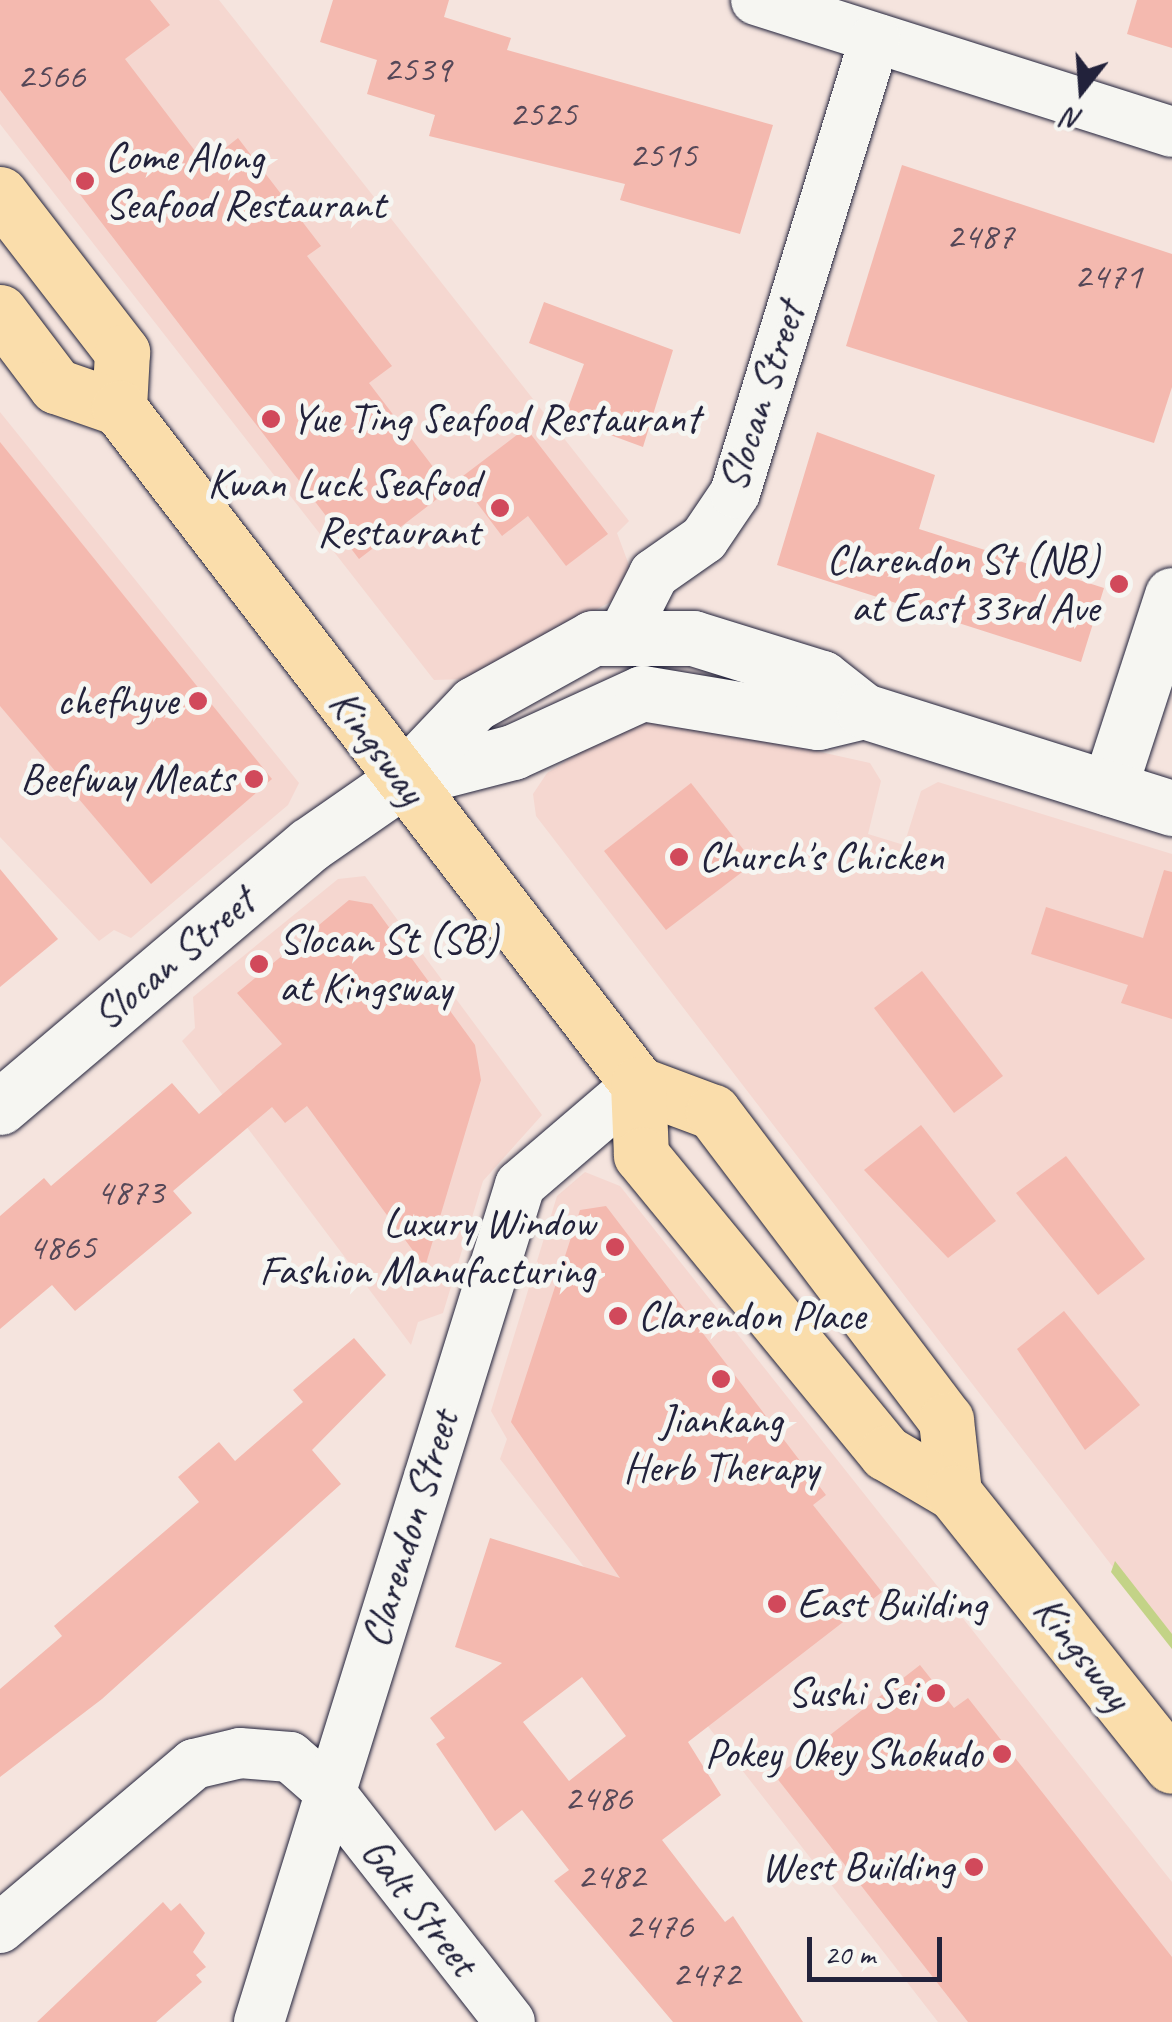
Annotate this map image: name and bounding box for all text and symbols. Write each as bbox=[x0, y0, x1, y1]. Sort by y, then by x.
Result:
north arrow bbox=[1032, 40, 1132, 140]
house number: 2539 bbox=[383, 46, 451, 92]
house number: 2566 bbox=[17, 53, 85, 99]
house number: 2525 bbox=[509, 91, 577, 137]
text: N bbox=[1060, 100, 1086, 138]
place label: Come Along Seafood Restaurant bbox=[105, 132, 386, 230]
house number: 2515 bbox=[629, 132, 697, 178]
marker: Come Along Seafood Restaurant bbox=[74, 170, 96, 192]
house number: 2487 bbox=[946, 213, 1014, 259]
house number: 2471 bbox=[1074, 253, 1142, 299]
street label: Slocan Street bbox=[708, 296, 816, 498]
place label: Yue Ting Seafood Restaurant bbox=[291, 394, 701, 444]
marker: Yue Ting Seafood Restaurant bbox=[260, 408, 282, 430]
place label: Kwan Luck Seafood Restaurant bbox=[211, 459, 480, 558]
marker: Kwan Luck Seafood Restaurant bbox=[489, 497, 511, 519]
place label: Clarendon St (NB) at East 33rd Ave bbox=[826, 535, 1099, 634]
marker: Clarendon St (NB) at East 33rd Ave bbox=[1108, 573, 1130, 595]
place label: chefhyve bbox=[57, 676, 178, 726]
street label: Kingsway bbox=[318, 680, 436, 814]
marker: chefhyve bbox=[187, 690, 209, 712]
place label: Beefway Meats bbox=[20, 754, 234, 804]
marker: Beefway Meats bbox=[243, 768, 265, 790]
place label: Church's Chicken bbox=[699, 832, 943, 882]
marker: Church's Chicken bbox=[668, 846, 690, 868]
street label: Slocan Street bbox=[83, 877, 265, 1041]
place label: Slocan St (SB) at Kingsway bbox=[279, 915, 498, 1014]
marker: Slocan St (SB) at Kingsway bbox=[248, 953, 270, 975]
house number: 4873 bbox=[96, 1169, 164, 1215]
place label: Luxury Window Fashion Manufacturing bbox=[259, 1198, 595, 1296]
house number: 4865 bbox=[28, 1224, 96, 1270]
marker: Luxury Window Fashion Manufacturing bbox=[604, 1236, 626, 1258]
place label: Clarendon Place bbox=[638, 1291, 865, 1341]
marker: Clarendon Place bbox=[607, 1305, 629, 1327]
marker: Jiankang Herb Therapy bbox=[710, 1368, 732, 1390]
place label: Jiankang Herb Therapy bbox=[623, 1395, 819, 1494]
street label: Clarendon Street bbox=[350, 1404, 470, 1654]
place label: East Building bbox=[797, 1579, 986, 1629]
street label: Kingsway bbox=[1022, 1586, 1142, 1720]
marker: East Building bbox=[766, 1593, 788, 1615]
place label: Sushi Sei bbox=[788, 1668, 916, 1718]
marker: Sushi Sei bbox=[925, 1682, 947, 1704]
place label: Pokey Okey Shokudo bbox=[703, 1729, 982, 1779]
marker: Pokey Okey Shokudo bbox=[991, 1743, 1013, 1765]
house number: 2486 bbox=[564, 1775, 632, 1821]
street label: Galt Street bbox=[349, 1828, 489, 1986]
place label: West Building bbox=[761, 1842, 954, 1892]
house number: 2482 bbox=[577, 1853, 645, 1899]
marker: West Building bbox=[963, 1856, 985, 1878]
house number: 2476 bbox=[625, 1903, 693, 1949]
scale bar bbox=[812, 1917, 947, 1979]
text: 20 m bbox=[824, 1935, 875, 1973]
house number: 2472 bbox=[672, 1951, 740, 1997]

